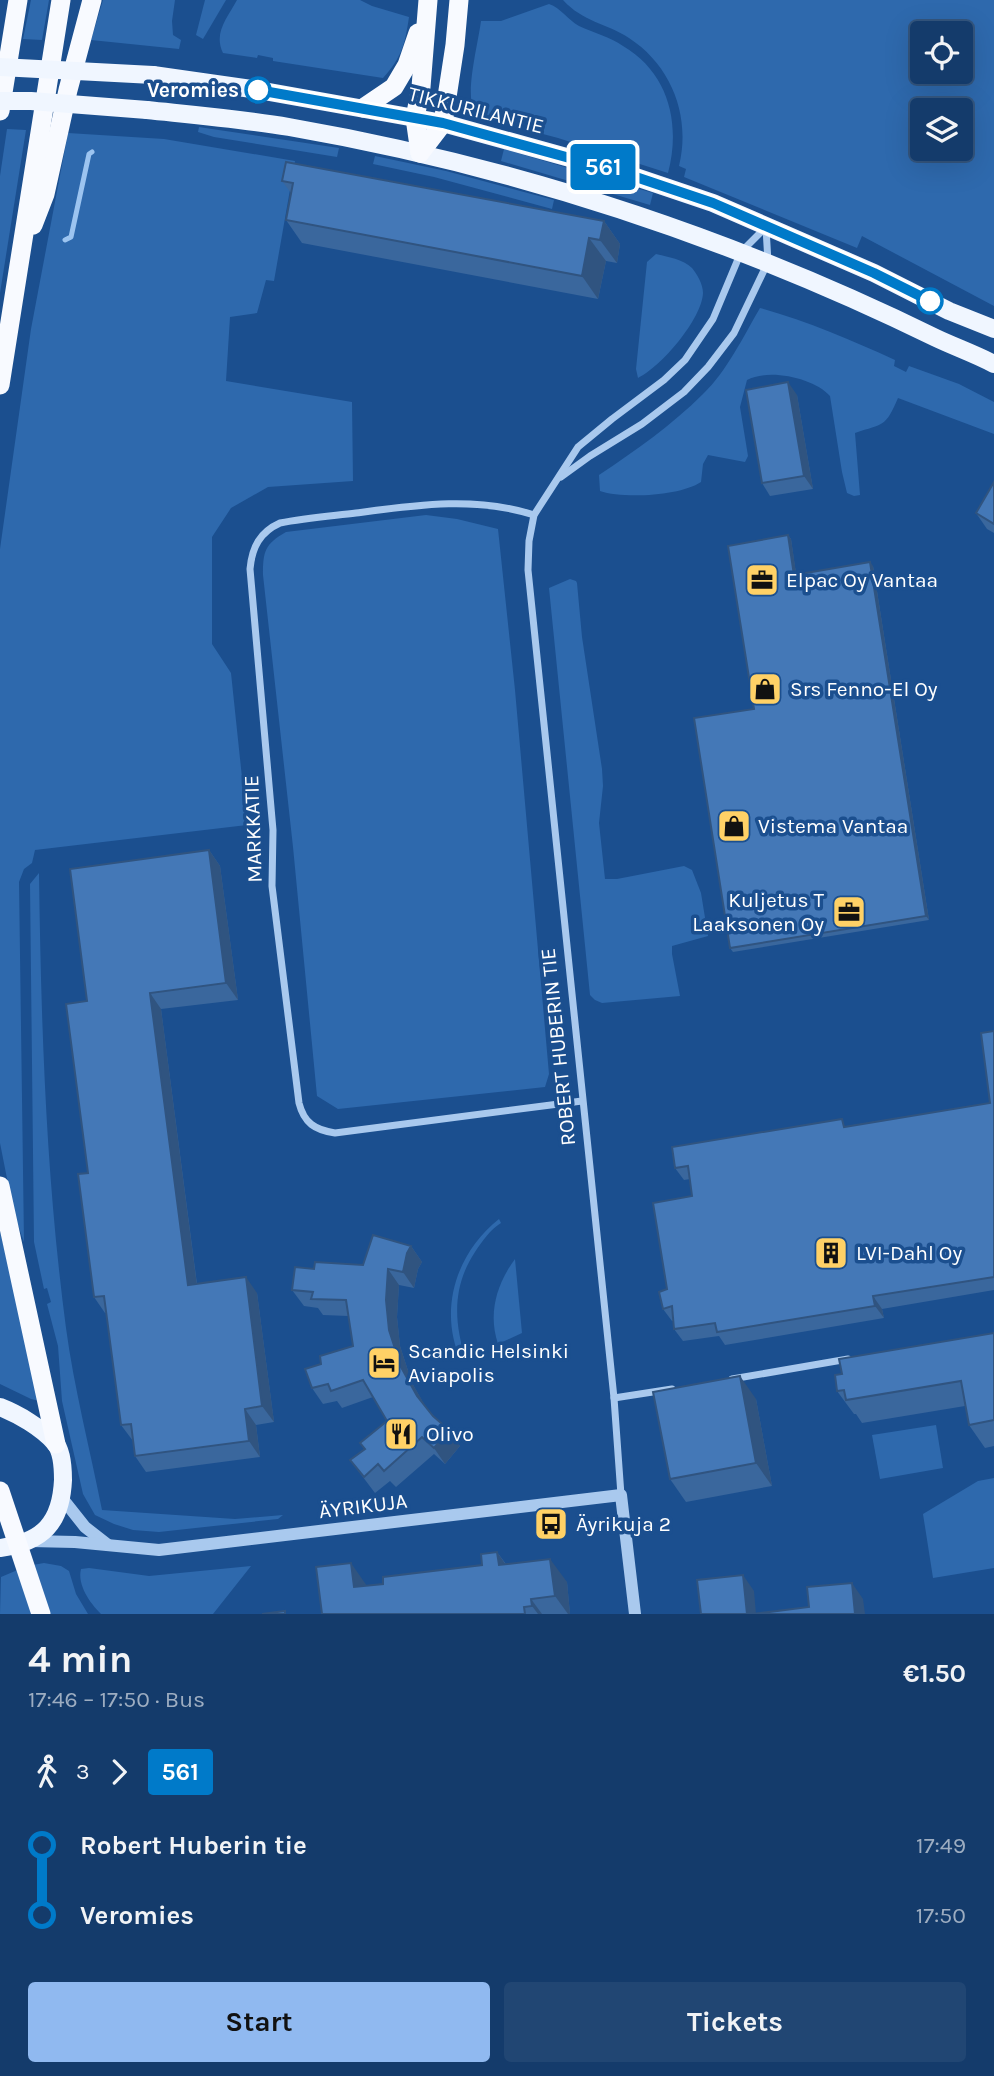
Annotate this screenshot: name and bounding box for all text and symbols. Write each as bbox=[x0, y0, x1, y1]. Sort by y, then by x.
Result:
map controls bbox=[910, 21, 973, 161]
button: locate bbox=[910, 21, 973, 84]
marker: Veromies bbox=[245, 77, 271, 103]
place label: Veromies bbox=[147, 78, 239, 102]
street label: TIKKURILANTIE bbox=[406, 82, 546, 138]
button: layers bbox=[910, 98, 973, 161]
line badge: 561 bbox=[563, 144, 643, 190]
text: 561 bbox=[584, 153, 622, 181]
unlabelled marker bbox=[917, 288, 943, 314]
office icon: Elpac Oy Vantaa bbox=[743, 561, 781, 599]
place label: Elpac Oy Vantaa bbox=[786, 568, 938, 592]
shop icon: Srs Fenno-El Oy bbox=[746, 670, 784, 708]
place label: Srs Fenno-El Oy bbox=[790, 677, 938, 701]
street label: MARKKATIE bbox=[239, 775, 267, 883]
shop icon: Vistema Vantaa bbox=[715, 807, 753, 845]
place label: Vistema Vantaa bbox=[758, 814, 908, 838]
place label: Kuljetus T Laaksonen Oy bbox=[692, 888, 824, 936]
office icon: Kuljetus T Laaksonen Oy bbox=[830, 893, 868, 931]
street label: ROBERT HUBERIN TIE bbox=[536, 947, 580, 1147]
building icon: LVI-Dahl Oy bbox=[812, 1234, 850, 1272]
place label: LVI-Dahl Oy bbox=[856, 1241, 962, 1265]
place label: Scandic Helsinki Aviapolis bbox=[408, 1339, 569, 1387]
hotel icon: Scandic Helsinki Aviapolis bbox=[365, 1344, 403, 1382]
restaurant icon: Olivo bbox=[382, 1415, 420, 1453]
place label: Olivo bbox=[426, 1422, 474, 1446]
street label: ÄYRIKUJA bbox=[317, 1489, 409, 1523]
bus stop icon: Äyrikuja 2 bbox=[532, 1505, 570, 1543]
place label: Äyrikuja 2 bbox=[576, 1512, 671, 1536]
text: 4 min bbox=[28, 1637, 132, 1682]
text: €1.50 bbox=[903, 1658, 966, 1689]
text: 17:46 – 17:50 · Bus bbox=[28, 1686, 205, 1713]
icon: walk bbox=[28, 1753, 66, 1791]
icon: forward bbox=[100, 1753, 138, 1791]
text: 3 bbox=[76, 1758, 90, 1785]
text: 561 bbox=[162, 1758, 199, 1786]
text: Robert Huberin tie bbox=[80, 1830, 307, 1861]
text: 17:49 bbox=[916, 1832, 966, 1859]
text: Veromies bbox=[80, 1900, 194, 1931]
text: 17:50 bbox=[916, 1902, 966, 1929]
button: Start bbox=[28, 1982, 490, 2062]
button: Tickets bbox=[504, 1982, 966, 2062]

